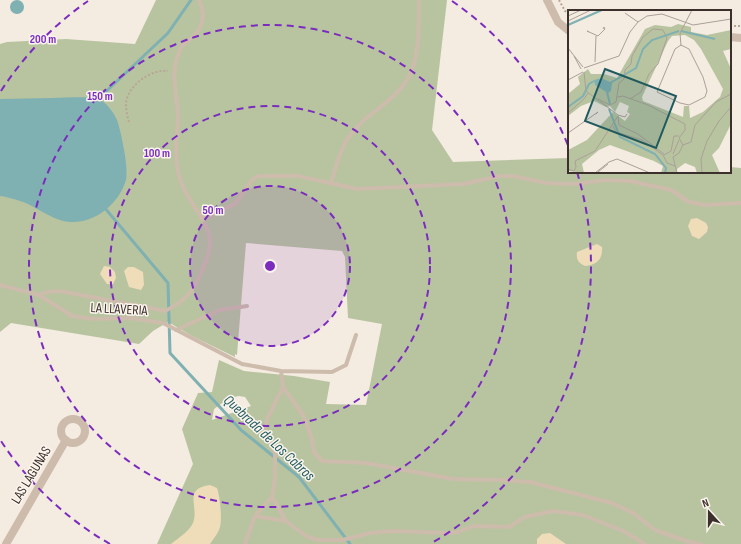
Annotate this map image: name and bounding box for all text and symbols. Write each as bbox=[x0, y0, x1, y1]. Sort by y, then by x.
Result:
inset map bbox=[568, 10, 731, 173]
text: 200 m bbox=[30, 32, 56, 47]
text: 150 m bbox=[87, 89, 113, 104]
text: 100 m bbox=[144, 146, 170, 161]
text: 50 m bbox=[203, 203, 223, 218]
centre of rings bbox=[263, 259, 277, 273]
street label: LA LLAVERIA bbox=[90, 299, 149, 319]
water label: Quebrada de Los Cabros bbox=[219, 391, 319, 486]
street label: LAS LAGUNAS bbox=[7, 443, 55, 507]
north arrow bbox=[689, 492, 729, 532]
text: N bbox=[701, 496, 711, 510]

